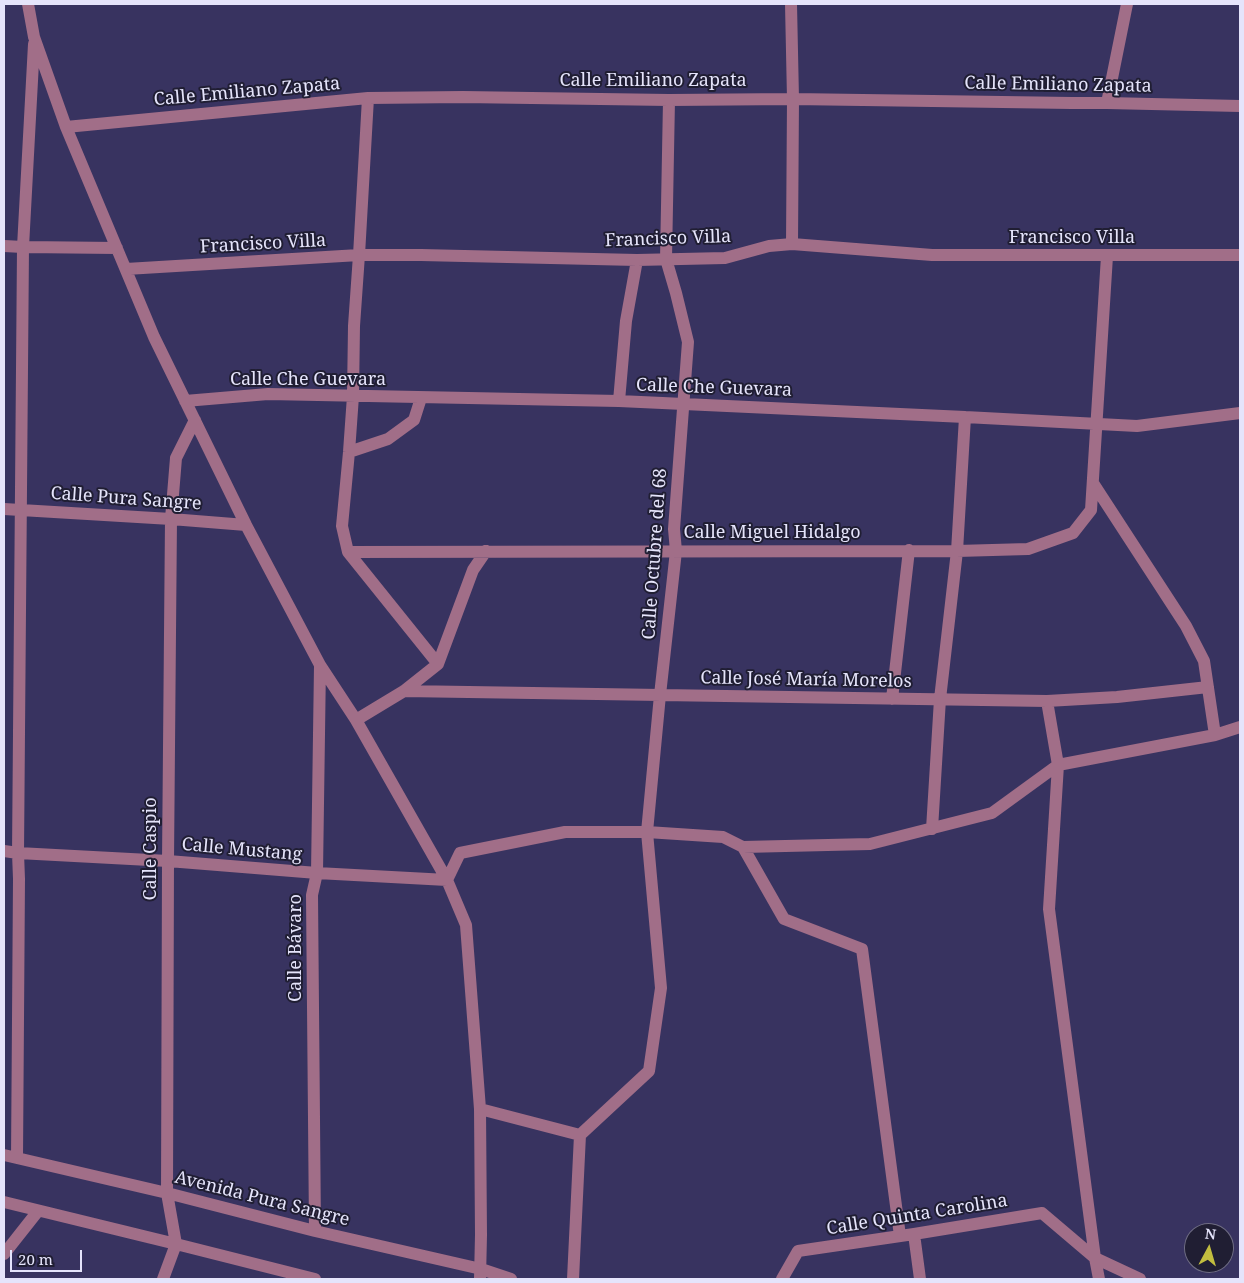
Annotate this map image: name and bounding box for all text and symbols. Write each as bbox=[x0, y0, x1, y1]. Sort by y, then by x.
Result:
street label: Calle Emiliano Zapata bbox=[559, 70, 747, 92]
street label: Calle Emiliano Zapata bbox=[153, 73, 341, 111]
street label: Calle Emiliano Zapata bbox=[964, 73, 1152, 97]
street label: Francisco Villa bbox=[604, 226, 732, 252]
street label: Francisco Villa bbox=[1009, 227, 1135, 249]
street label: Francisco Villa bbox=[199, 230, 327, 258]
street label: Calle Che Guevara bbox=[230, 369, 386, 391]
street label: Calle Che Guevara bbox=[636, 374, 792, 402]
street label: Calle Octubre del 68 bbox=[638, 468, 672, 640]
street label: Calle Pura Sangre bbox=[50, 483, 202, 515]
street label: Calle Miguel Hidalgo bbox=[683, 522, 861, 544]
street label: Calle José María Morelos bbox=[700, 667, 912, 693]
street label: Calle Caspio bbox=[140, 797, 162, 901]
street label: Calle Mustang bbox=[181, 834, 303, 866]
street label: Calle Bávaro bbox=[285, 894, 307, 1002]
street label: Avenida Pura Sangre bbox=[172, 1167, 352, 1231]
street label: Calle Quinta Carolina bbox=[825, 1190, 1009, 1240]
north arrow bbox=[1184, 1223, 1234, 1273]
text: N bbox=[1204, 1224, 1217, 1244]
scale bar bbox=[12, 1240, 85, 1272]
text: 20 m bbox=[18, 1249, 53, 1269]

